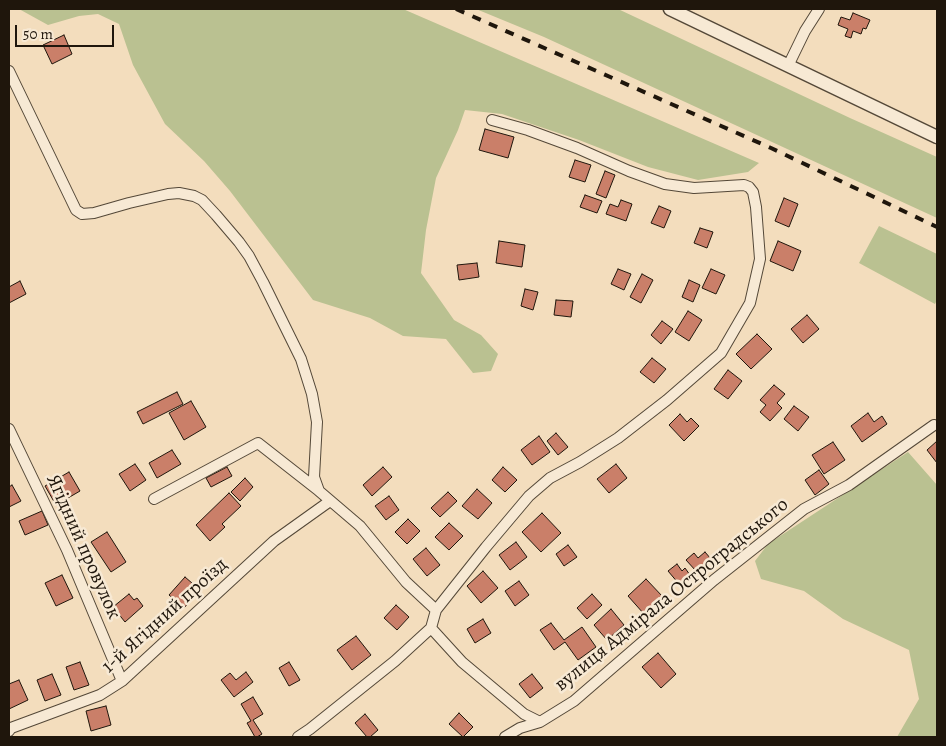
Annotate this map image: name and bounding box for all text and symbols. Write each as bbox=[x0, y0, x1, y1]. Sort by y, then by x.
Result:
scale bar bbox=[18, 15, 116, 47]
text: 50 m bbox=[23, 24, 53, 44]
street label: Ягідний провулок bbox=[40, 471, 126, 623]
street label: вулиця Адмірала Остроградського bbox=[550, 493, 794, 697]
street label: 1-й Ягідний проїзд bbox=[97, 553, 233, 679]

